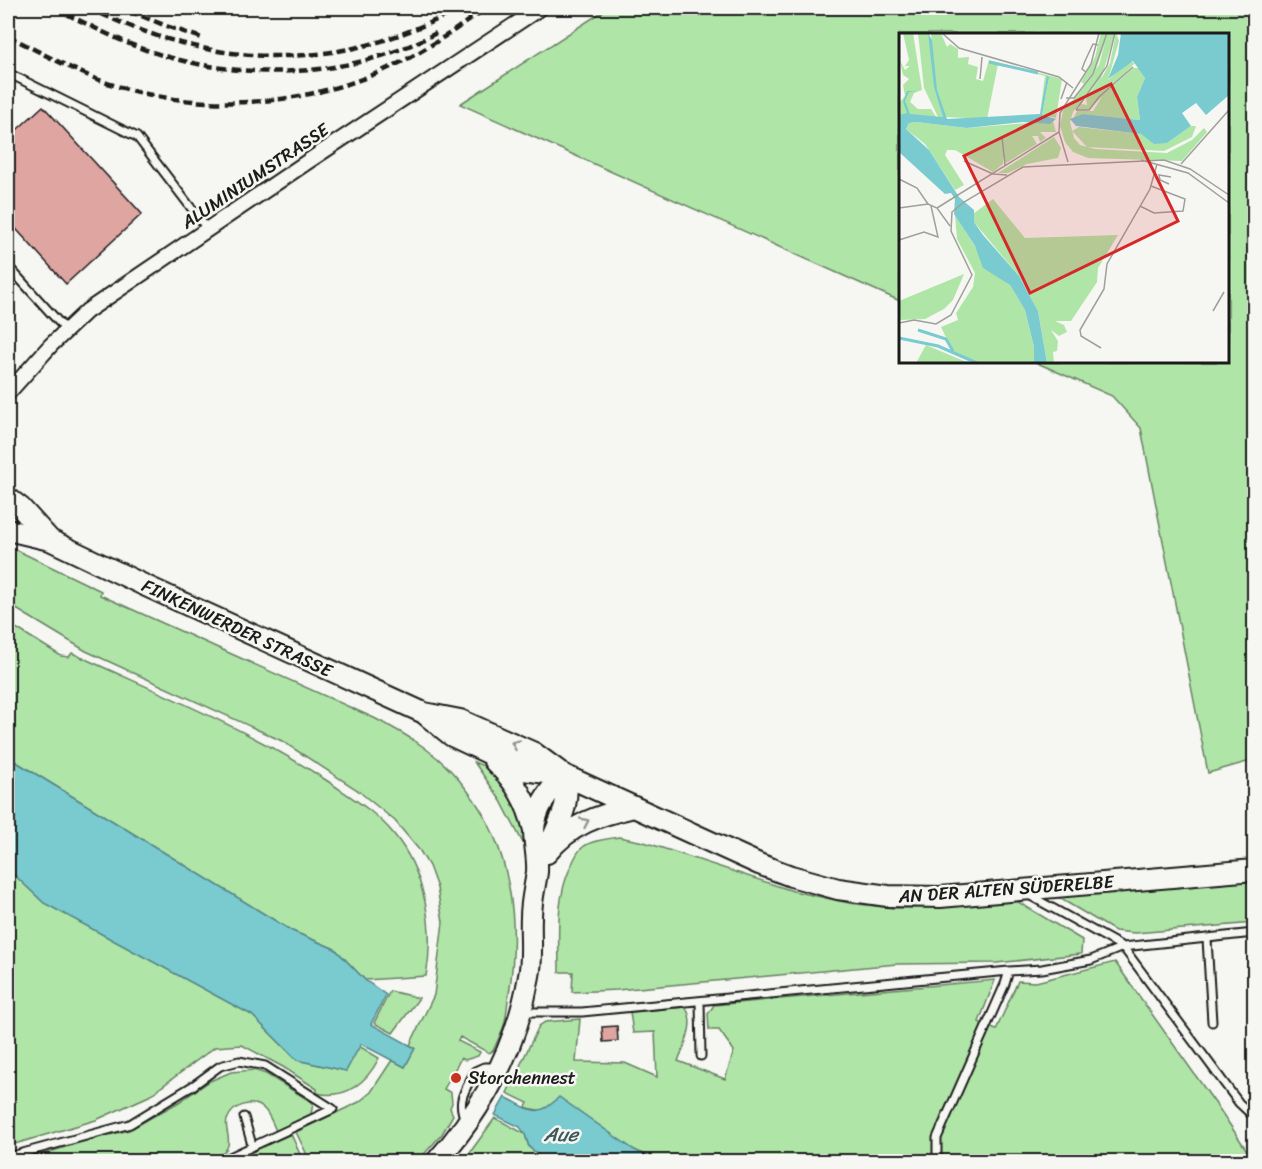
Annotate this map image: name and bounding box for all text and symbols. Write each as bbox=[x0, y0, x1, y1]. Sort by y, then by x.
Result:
inset map bbox=[899, 33, 1229, 363]
street label: ALUMINIUMSTRASSE bbox=[174, 114, 336, 238]
street label: FINKENWERDER STRASSE bbox=[136, 570, 339, 687]
one-way arrow bbox=[510, 740, 521, 752]
one-way arrow bbox=[579, 817, 590, 829]
street label: AN DER ALTEN SÜDERELBE bbox=[896, 865, 1116, 913]
place label: Storchennest bbox=[468, 1062, 576, 1094]
marker: Storchennest bbox=[449, 1071, 463, 1085]
water label: Aue bbox=[543, 1117, 580, 1152]

